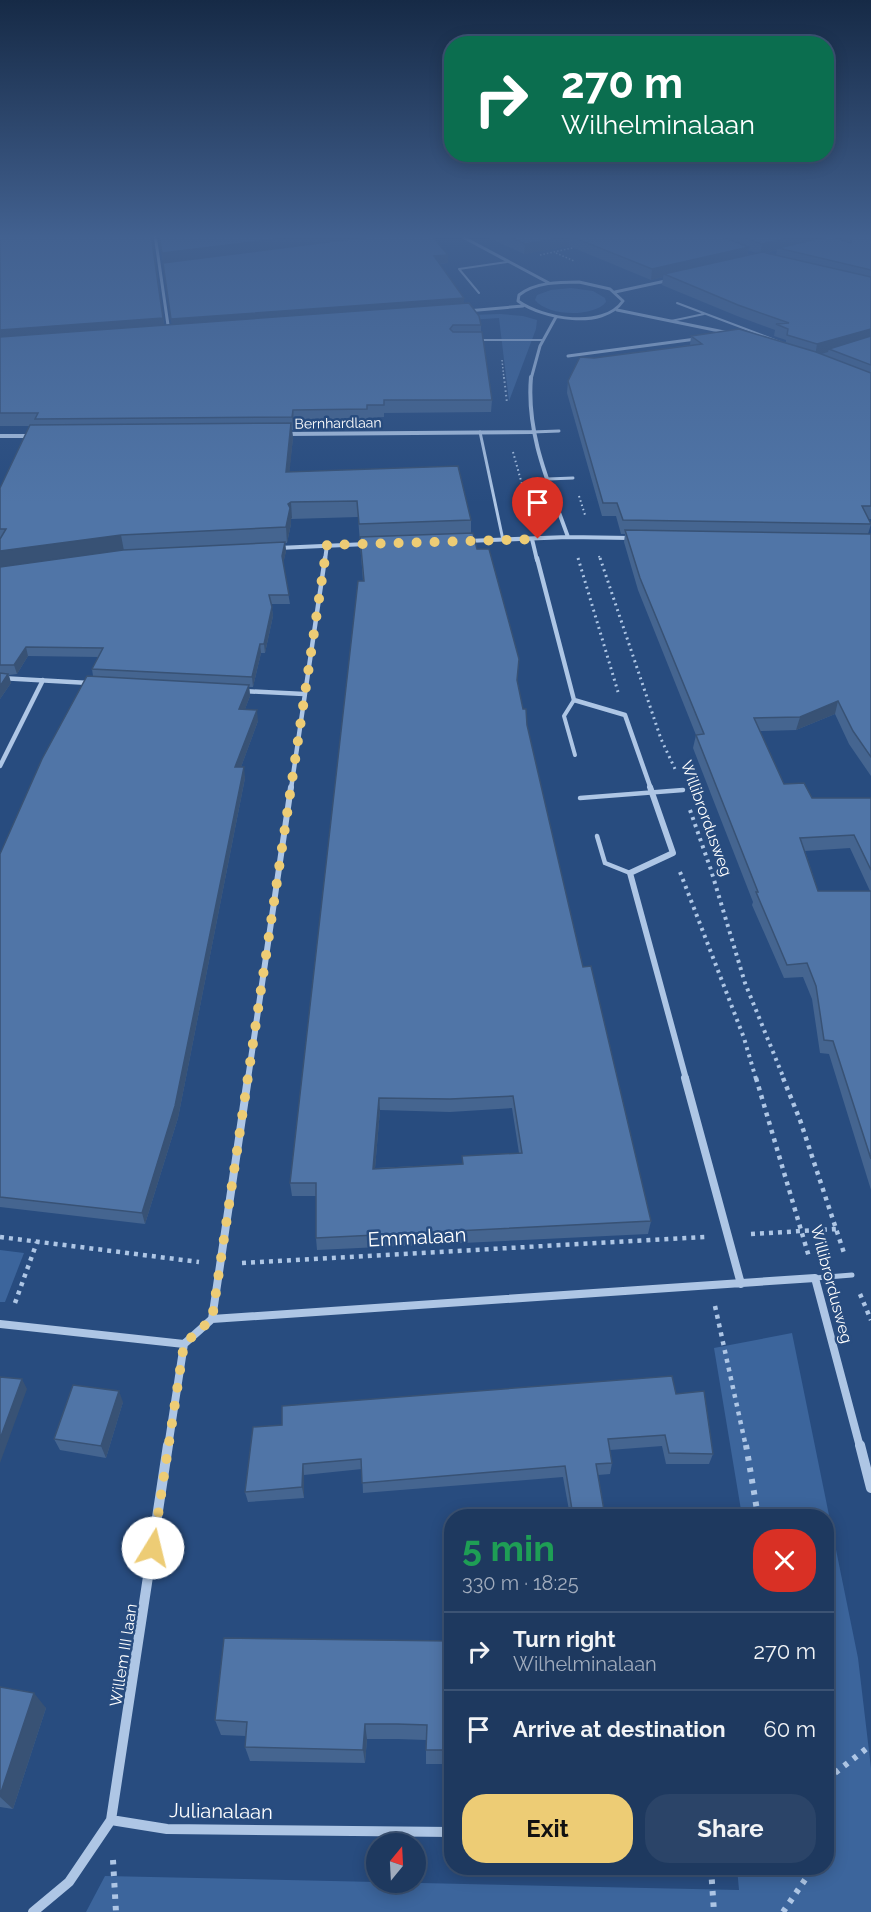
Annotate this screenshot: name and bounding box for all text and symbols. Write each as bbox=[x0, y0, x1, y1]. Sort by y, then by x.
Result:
text: 270 m bbox=[561, 59, 683, 108]
icon: right bbox=[462, 60, 540, 138]
text: Wilhelminalaan bbox=[561, 109, 755, 140]
street label: Bernhardlaan bbox=[294, 414, 382, 432]
pin bbox=[512, 477, 563, 539]
icon: arrive bbox=[521, 486, 554, 519]
street label: Willibrordusweg bbox=[677, 758, 736, 879]
street label: Emmalaan bbox=[367, 1222, 467, 1252]
street label: Willibrordusweg bbox=[807, 1223, 856, 1345]
position arrow bbox=[121, 1516, 185, 1580]
text: 5 min bbox=[462, 1527, 555, 1569]
button: close bbox=[753, 1529, 816, 1592]
text: 330 m · 18:25 bbox=[462, 1571, 579, 1595]
street label: Willem III laan bbox=[106, 1602, 141, 1708]
text: Turn right bbox=[513, 1626, 616, 1652]
icon: right bbox=[462, 1635, 495, 1668]
text: 270 m bbox=[754, 1638, 816, 1664]
text: Wilhelminalaan bbox=[513, 1652, 657, 1676]
icon: arrive bbox=[462, 1713, 495, 1746]
text: Arrive at destination bbox=[513, 1716, 726, 1742]
text: 60 m bbox=[763, 1716, 816, 1742]
button: Exit bbox=[462, 1794, 633, 1863]
button: Share bbox=[645, 1794, 816, 1863]
street label: Julianalaan bbox=[169, 1798, 273, 1824]
north arrow bbox=[366, 1833, 426, 1893]
map controls bbox=[366, 1833, 426, 1893]

